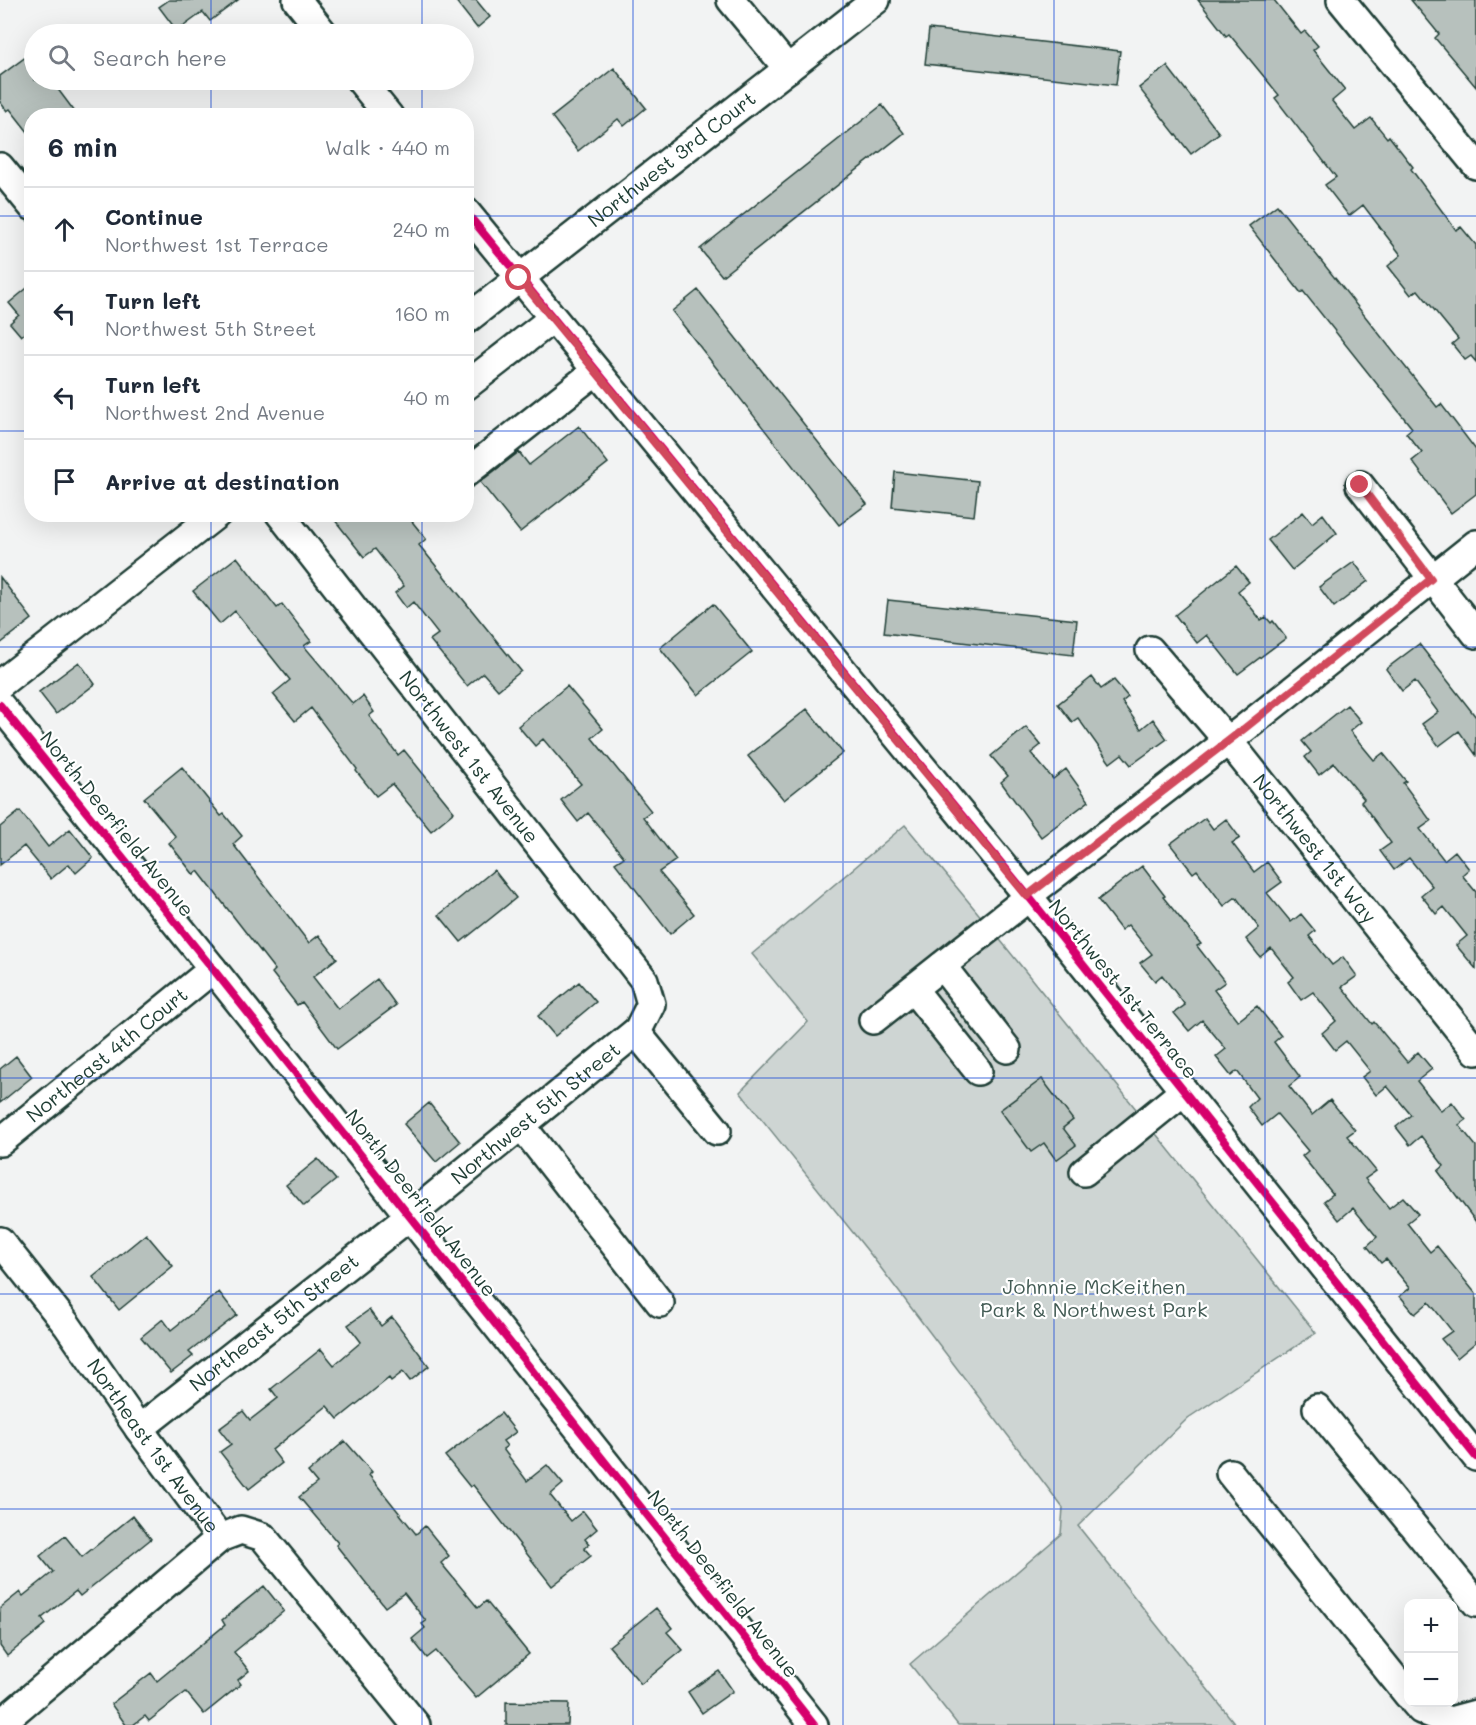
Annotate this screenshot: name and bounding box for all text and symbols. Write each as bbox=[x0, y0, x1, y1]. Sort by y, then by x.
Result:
search box bbox=[24, 24, 474, 90]
icon: search bbox=[45, 41, 78, 74]
text: Search here bbox=[93, 43, 227, 72]
street label: Northwest 3rd Court bbox=[582, 85, 761, 232]
text: 6 min bbox=[48, 130, 117, 164]
text: Walk · 440 m bbox=[325, 134, 450, 160]
text: Continue bbox=[105, 202, 203, 231]
icon: ahead bbox=[48, 213, 81, 246]
text: 240 m bbox=[392, 216, 450, 242]
text: Northwest 1st Terrace bbox=[105, 231, 329, 257]
route start bbox=[505, 264, 531, 290]
text: Turn left bbox=[105, 286, 201, 315]
icon: left bbox=[48, 297, 81, 330]
text: 160 m bbox=[394, 300, 450, 326]
text: Northwest 5th Street bbox=[105, 315, 316, 341]
text: Turn left bbox=[105, 370, 201, 399]
icon: left bbox=[48, 381, 81, 414]
text: 40 m bbox=[404, 384, 450, 410]
text: Northwest 2nd Avenue bbox=[105, 399, 325, 425]
icon: arrive bbox=[48, 465, 81, 498]
text: Arrive at destination bbox=[105, 467, 340, 496]
route end bbox=[1346, 471, 1372, 497]
street label: Northwest 1st Avenue bbox=[394, 665, 545, 848]
street label: North Deerfield Avenue bbox=[35, 725, 201, 921]
street label: Northwest 1st Way bbox=[1248, 768, 1383, 928]
street label: Northwest 1st Terrace bbox=[1043, 893, 1204, 1083]
street label: Northeast 4th Court bbox=[20, 981, 193, 1128]
street label: Northwest 5th Street bbox=[445, 1036, 625, 1190]
street label: North Deerfield Avenue bbox=[340, 1103, 503, 1302]
street label: Northeast 5th Street bbox=[184, 1247, 364, 1397]
park label: Johnnie McKeithen Park & Northwest Park bbox=[980, 1273, 1208, 1322]
street label: Northeast 1st Avenue bbox=[82, 1353, 226, 1538]
street label: North Deerfield Avenue bbox=[642, 1484, 805, 1683]
map controls bbox=[1404, 1599, 1458, 1707]
button: + bbox=[1404, 1599, 1458, 1653]
button: − bbox=[1404, 1653, 1458, 1707]

